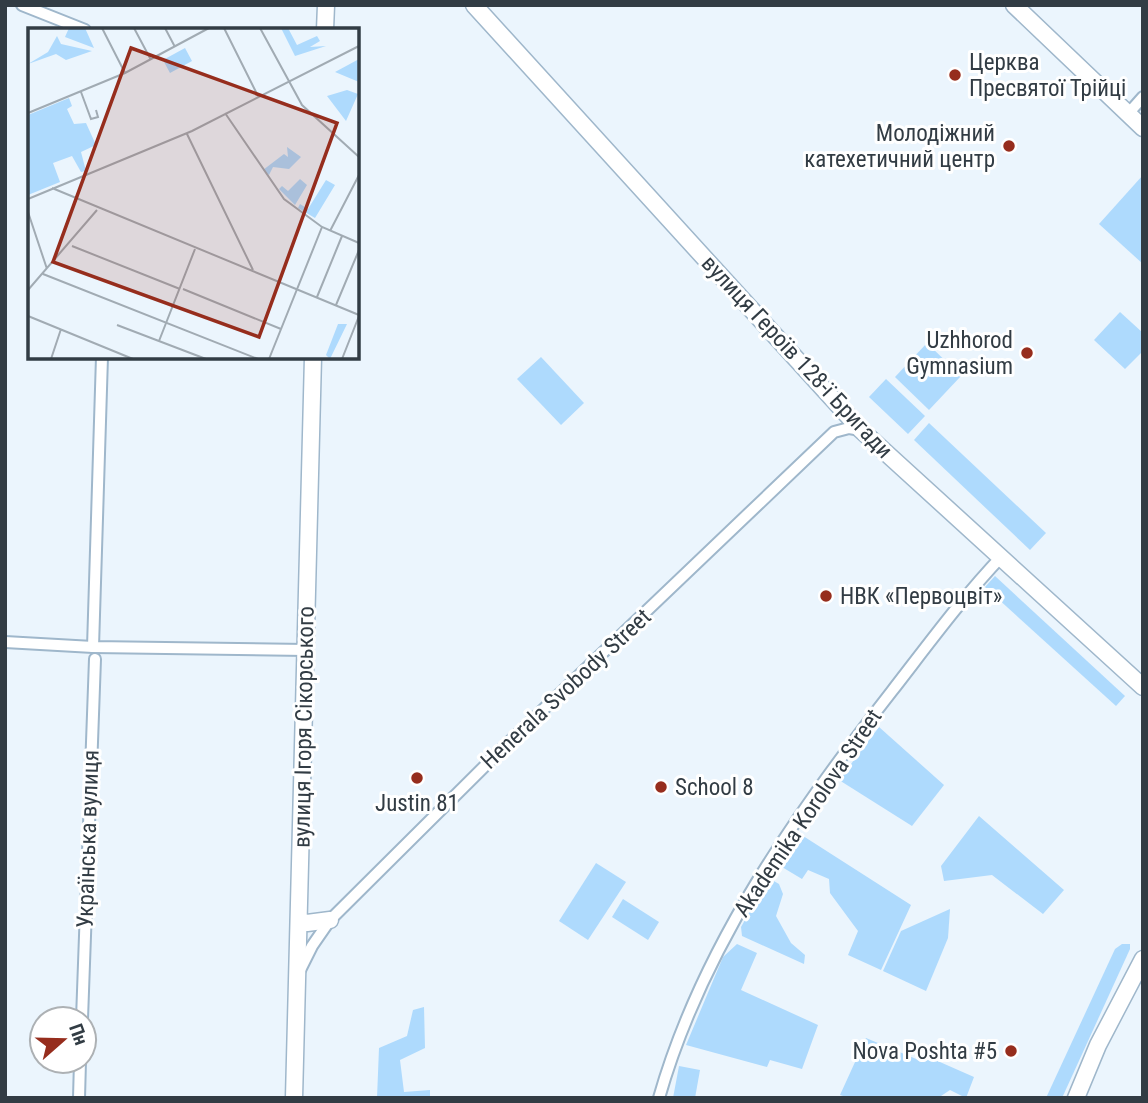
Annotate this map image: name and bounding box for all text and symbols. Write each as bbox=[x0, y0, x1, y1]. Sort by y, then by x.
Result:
inset map bbox=[28, 28, 359, 359]
place label: Церква Пресвятої Трійці bbox=[969, 49, 1126, 102]
marker: Церква Пресвятої Трійці bbox=[947, 67, 963, 83]
place label: Молодіжний катехетичний центр bbox=[804, 120, 995, 173]
marker: Молодіжний катехетичний центр bbox=[1001, 138, 1017, 154]
street label: вулиця Героїв 128-ї Бригади bbox=[696, 250, 898, 464]
place label: Uzhhorod Gymnasium bbox=[906, 327, 1013, 380]
marker: Uzhhorod Gymnasium bbox=[1019, 345, 1035, 361]
place label: НВК «Первоцвіт» bbox=[840, 583, 1002, 610]
marker: НВК «Первоцвіт» bbox=[818, 588, 834, 604]
street label: Henerala Svobody Street bbox=[475, 603, 657, 775]
street label: вулиця Ігоря Сікорського bbox=[288, 606, 320, 848]
street label: Akademika Korolova Street bbox=[728, 704, 888, 922]
street label: Українська вулиця bbox=[71, 749, 105, 929]
marker: Justin 81 bbox=[409, 770, 425, 786]
place label: School 8 bbox=[675, 774, 754, 801]
marker: School 8 bbox=[653, 779, 669, 795]
place label: Justin 81 bbox=[375, 790, 459, 817]
north arrow bbox=[28, 1005, 98, 1075]
text: Пн bbox=[64, 1020, 93, 1048]
place label: Nova Poshta #5 bbox=[853, 1038, 997, 1065]
marker: Nova Poshta #5 bbox=[1003, 1043, 1019, 1059]

